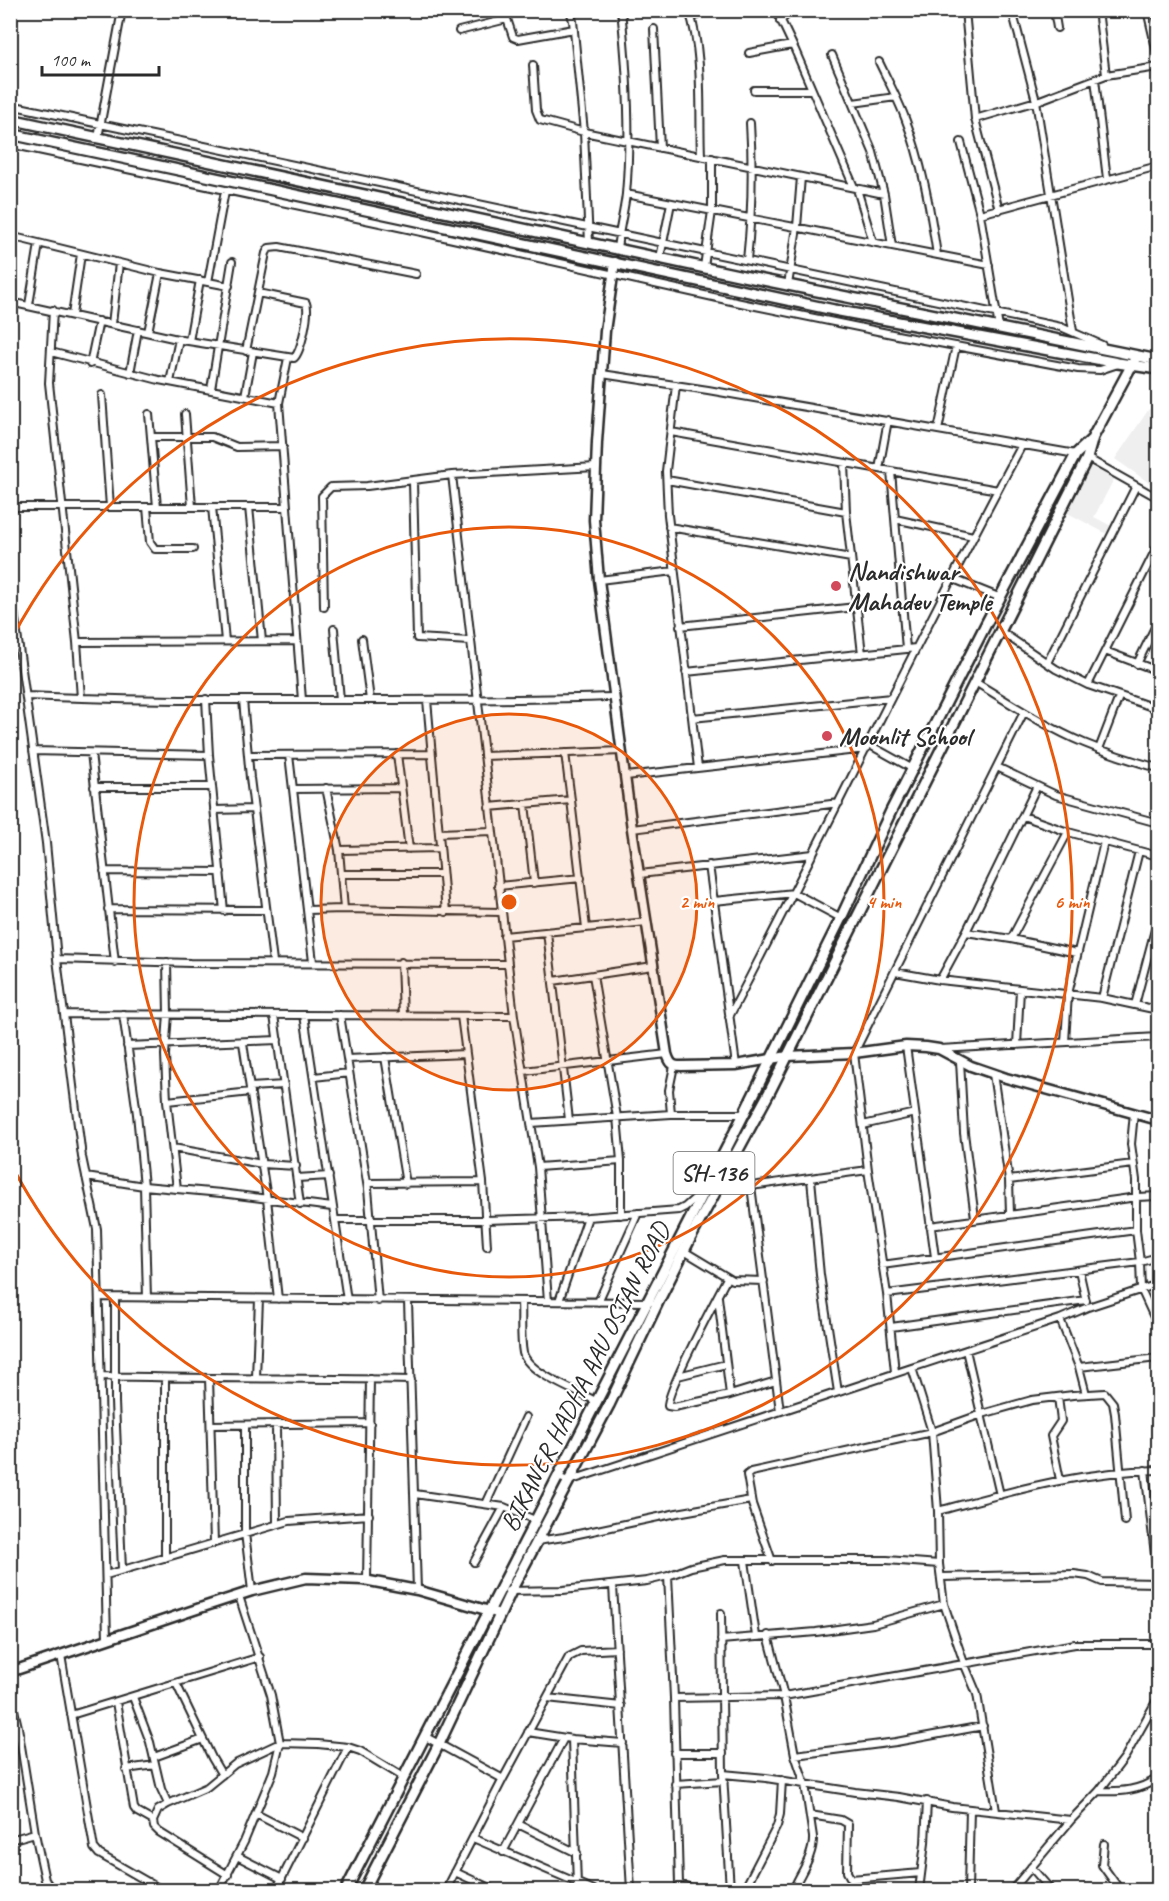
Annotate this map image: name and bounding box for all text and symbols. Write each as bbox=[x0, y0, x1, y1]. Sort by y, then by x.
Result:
scale bar bbox=[42, 39, 159, 77]
text: 100 m bbox=[51, 49, 92, 71]
place label: Nandishwar Mahadev Temple bbox=[848, 555, 994, 618]
marker: Nandishwar Mahadev Temple bbox=[829, 579, 843, 593]
place label: Moonlit School bbox=[839, 720, 976, 753]
marker: Moonlit School bbox=[820, 729, 834, 743]
text: 2 min bbox=[680, 891, 715, 913]
text: 4 min bbox=[867, 891, 902, 913]
text: 6 min bbox=[1055, 891, 1090, 913]
centre of rings bbox=[499, 892, 519, 912]
road number: SH-136 bbox=[674, 1152, 754, 1194]
street label: BIKANER HADHA AAU OSIAN ROAD bbox=[493, 1215, 678, 1537]

